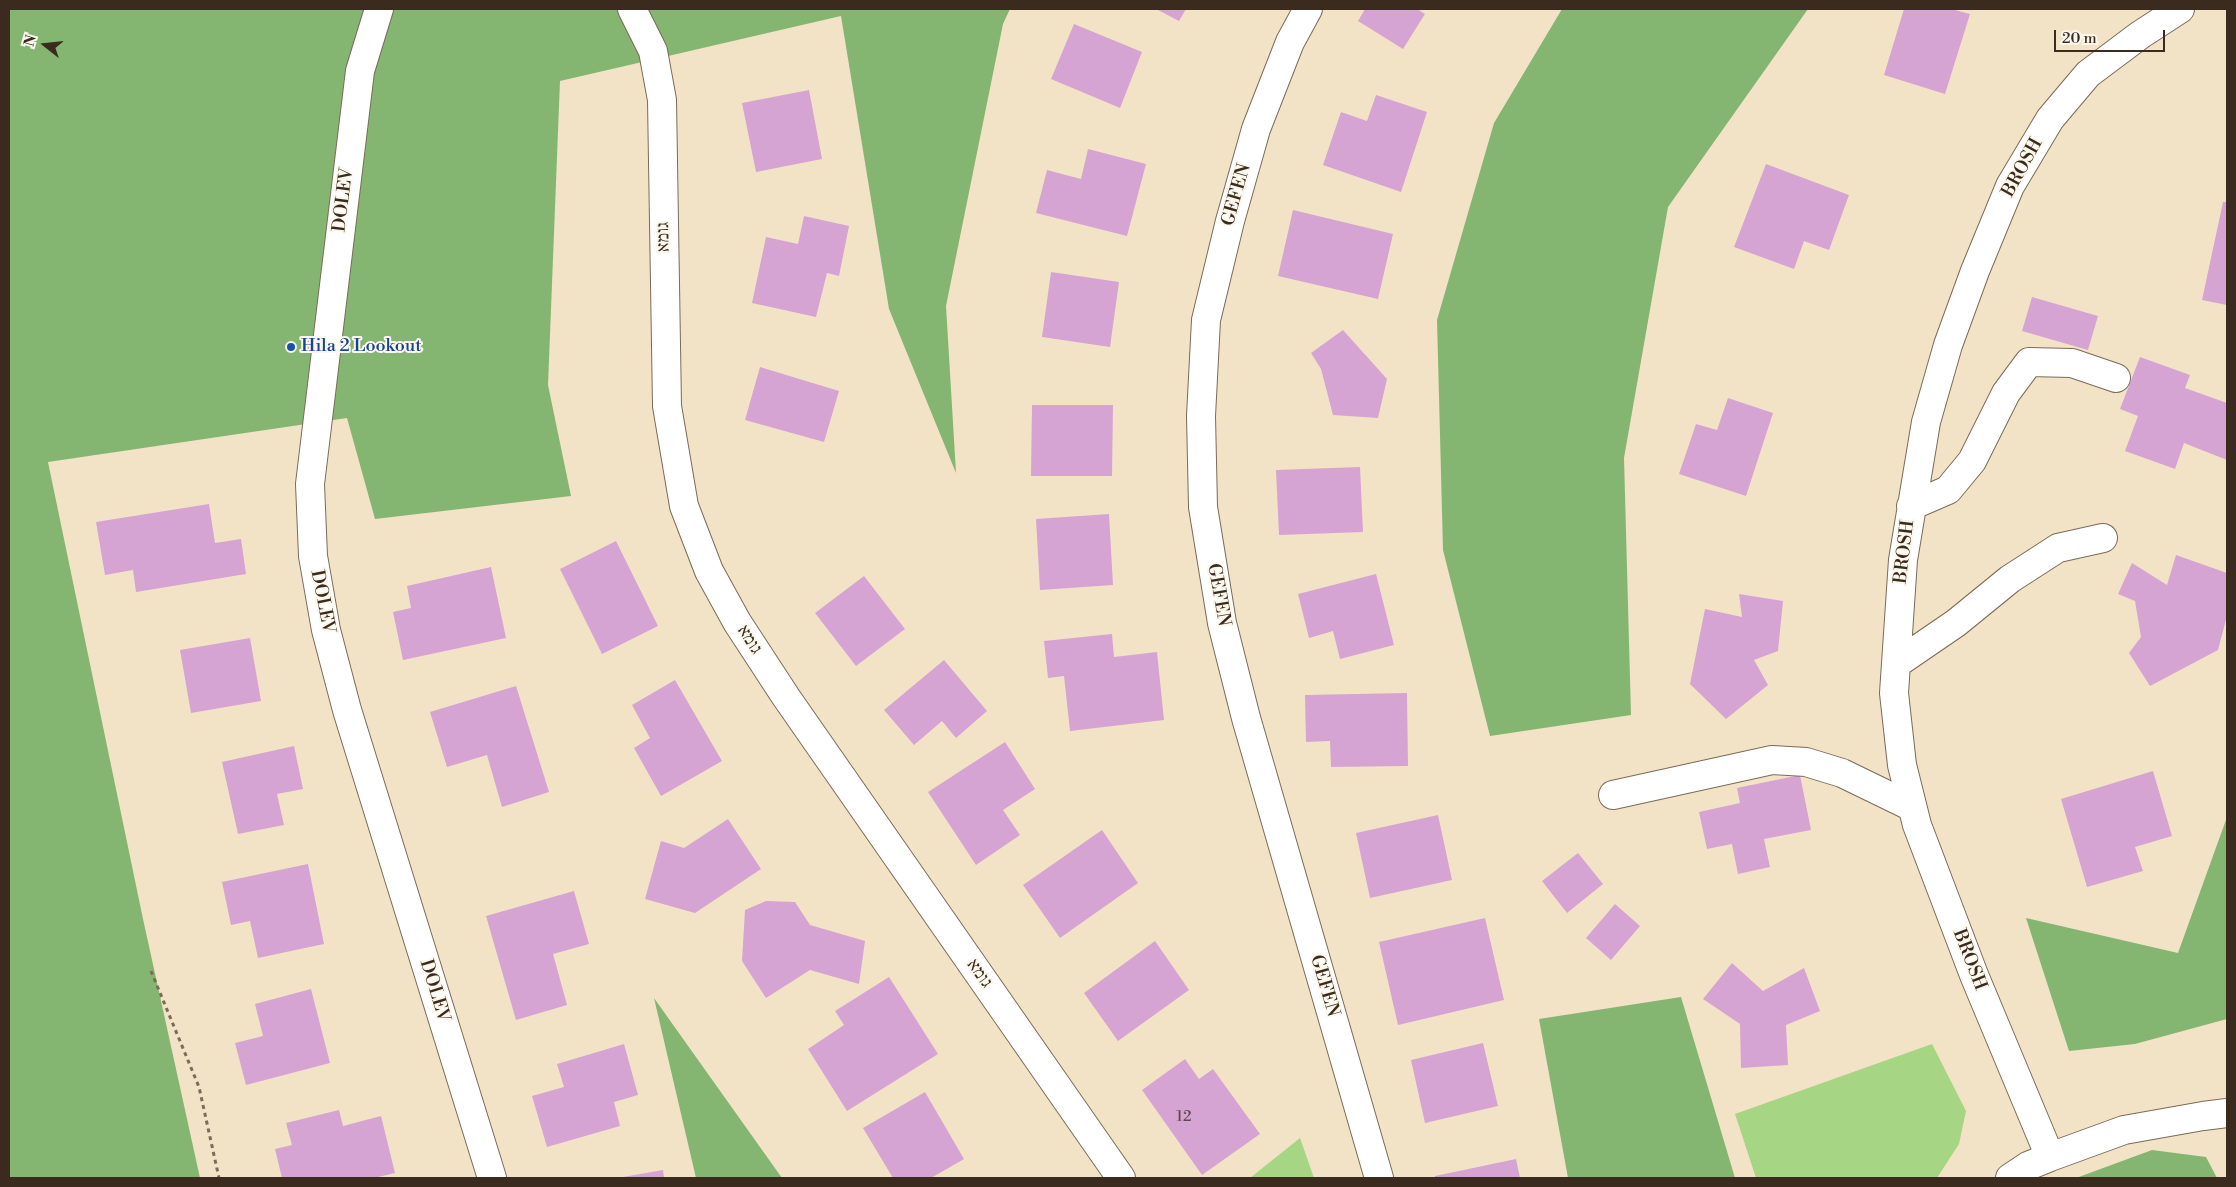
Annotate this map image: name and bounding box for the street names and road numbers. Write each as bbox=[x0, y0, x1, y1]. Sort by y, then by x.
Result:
street label: BROSH bbox=[1998, 135, 2048, 201]
street label: GEFEN bbox=[1218, 162, 1256, 228]
street label: DOLEV bbox=[329, 167, 359, 233]
street label: גומא bbox=[653, 222, 675, 252]
street label: BROSH bbox=[1890, 519, 1920, 585]
street label: GEFEN bbox=[1202, 562, 1234, 628]
street label: DOLEV bbox=[305, 568, 339, 636]
street label: גומא bbox=[732, 621, 766, 659]
street label: BROSH bbox=[1947, 926, 1991, 994]
street label: GEFEN bbox=[1305, 953, 1343, 1019]
street label: גומא bbox=[961, 955, 997, 993]
street label: DOLEV bbox=[414, 957, 454, 1025]

